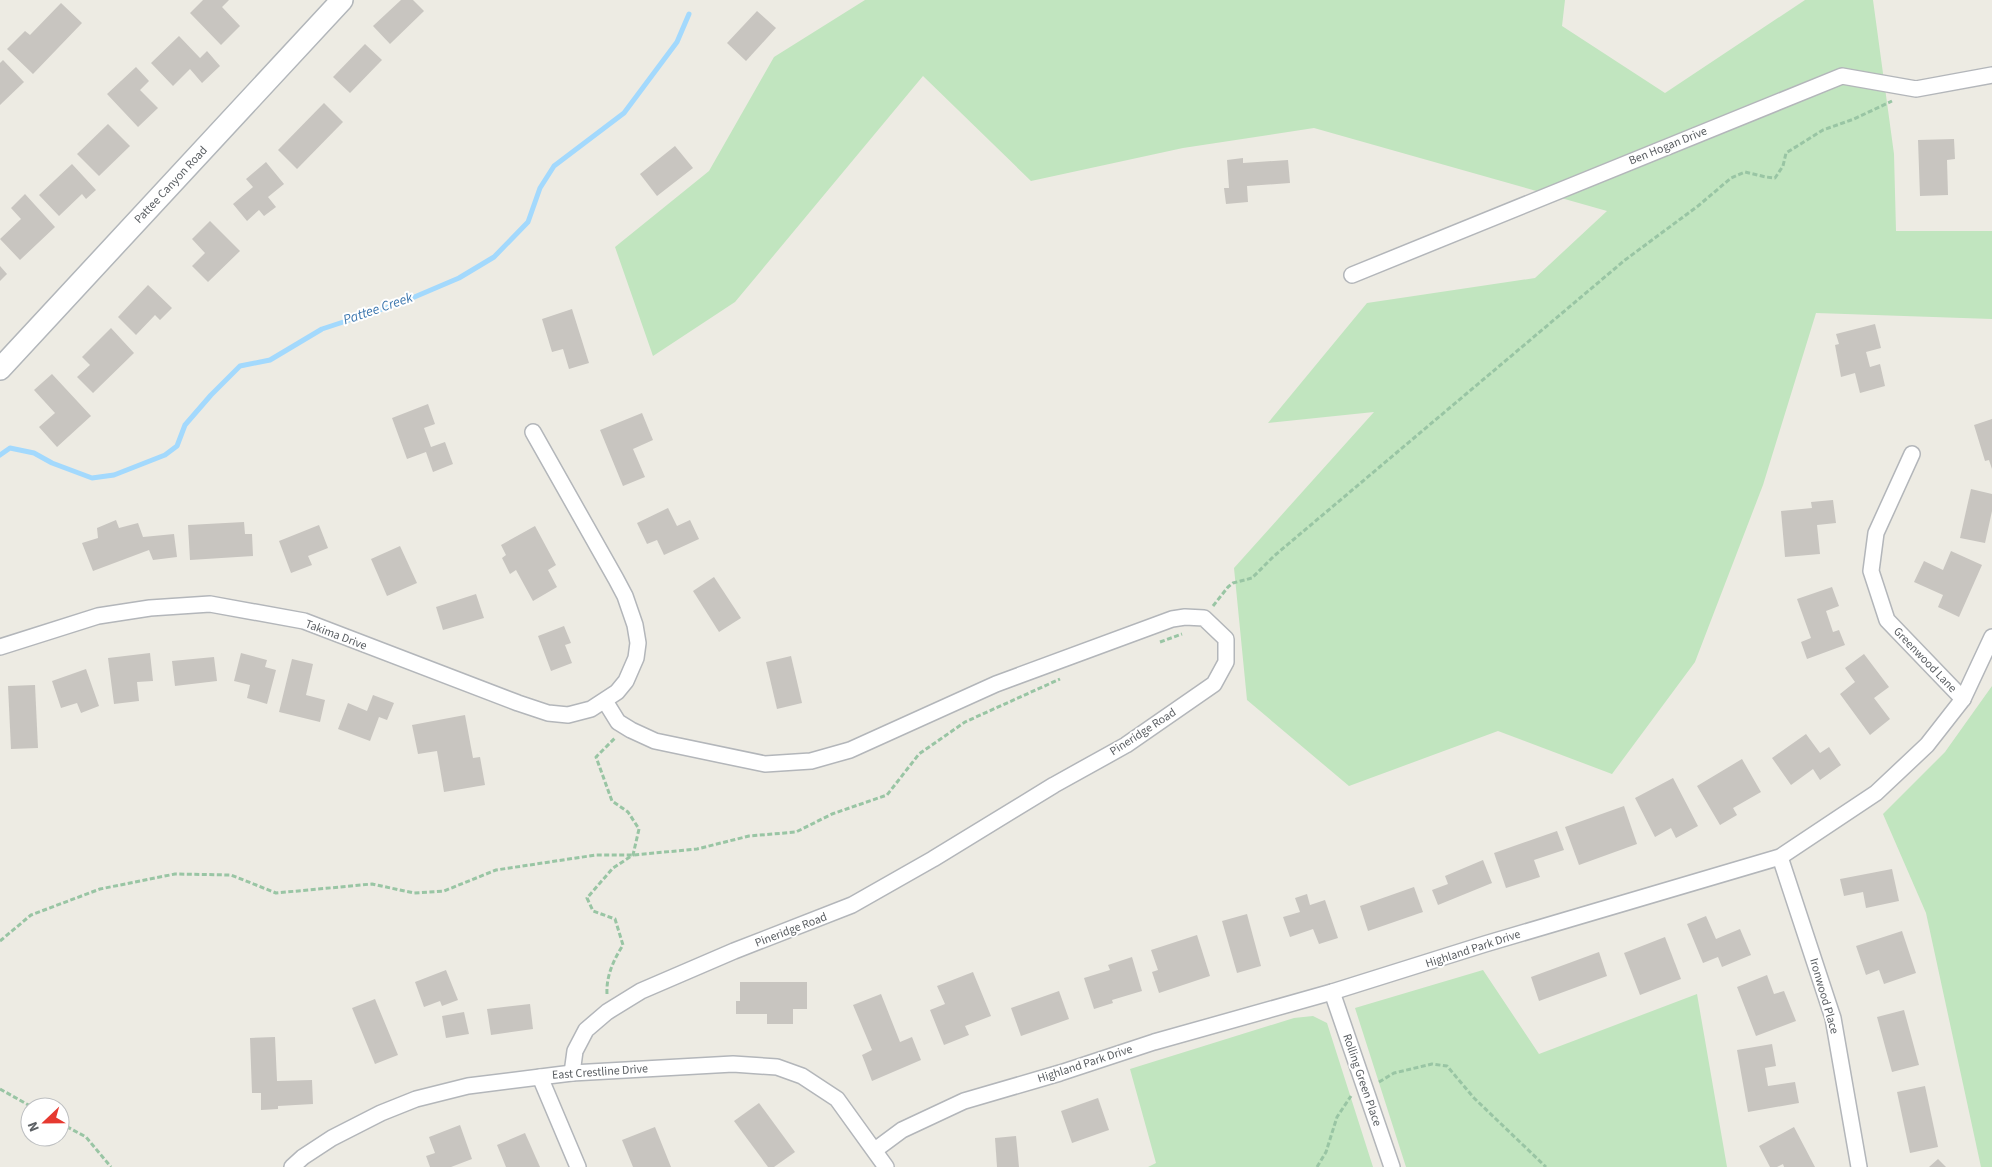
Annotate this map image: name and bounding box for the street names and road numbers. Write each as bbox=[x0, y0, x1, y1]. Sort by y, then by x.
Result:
street label: Ben Hogan Drive bbox=[1626, 123, 1710, 169]
street label: Pattee Canyon Road bbox=[131, 142, 211, 228]
street label: Takima Drive bbox=[303, 615, 369, 655]
street label: Greenwood Lane bbox=[1889, 624, 1961, 696]
street label: Pineridge Road bbox=[1106, 704, 1180, 760]
street label: Pineridge Road bbox=[752, 908, 830, 952]
street label: Highland Park Drive bbox=[1423, 926, 1523, 972]
street label: Ironwood Place bbox=[1805, 956, 1843, 1036]
street label: Rolling Green Place bbox=[1338, 1032, 1386, 1129]
street label: Highland Park Drive bbox=[1035, 1041, 1135, 1087]
street label: East Crestline Drive bbox=[551, 1060, 649, 1084]

